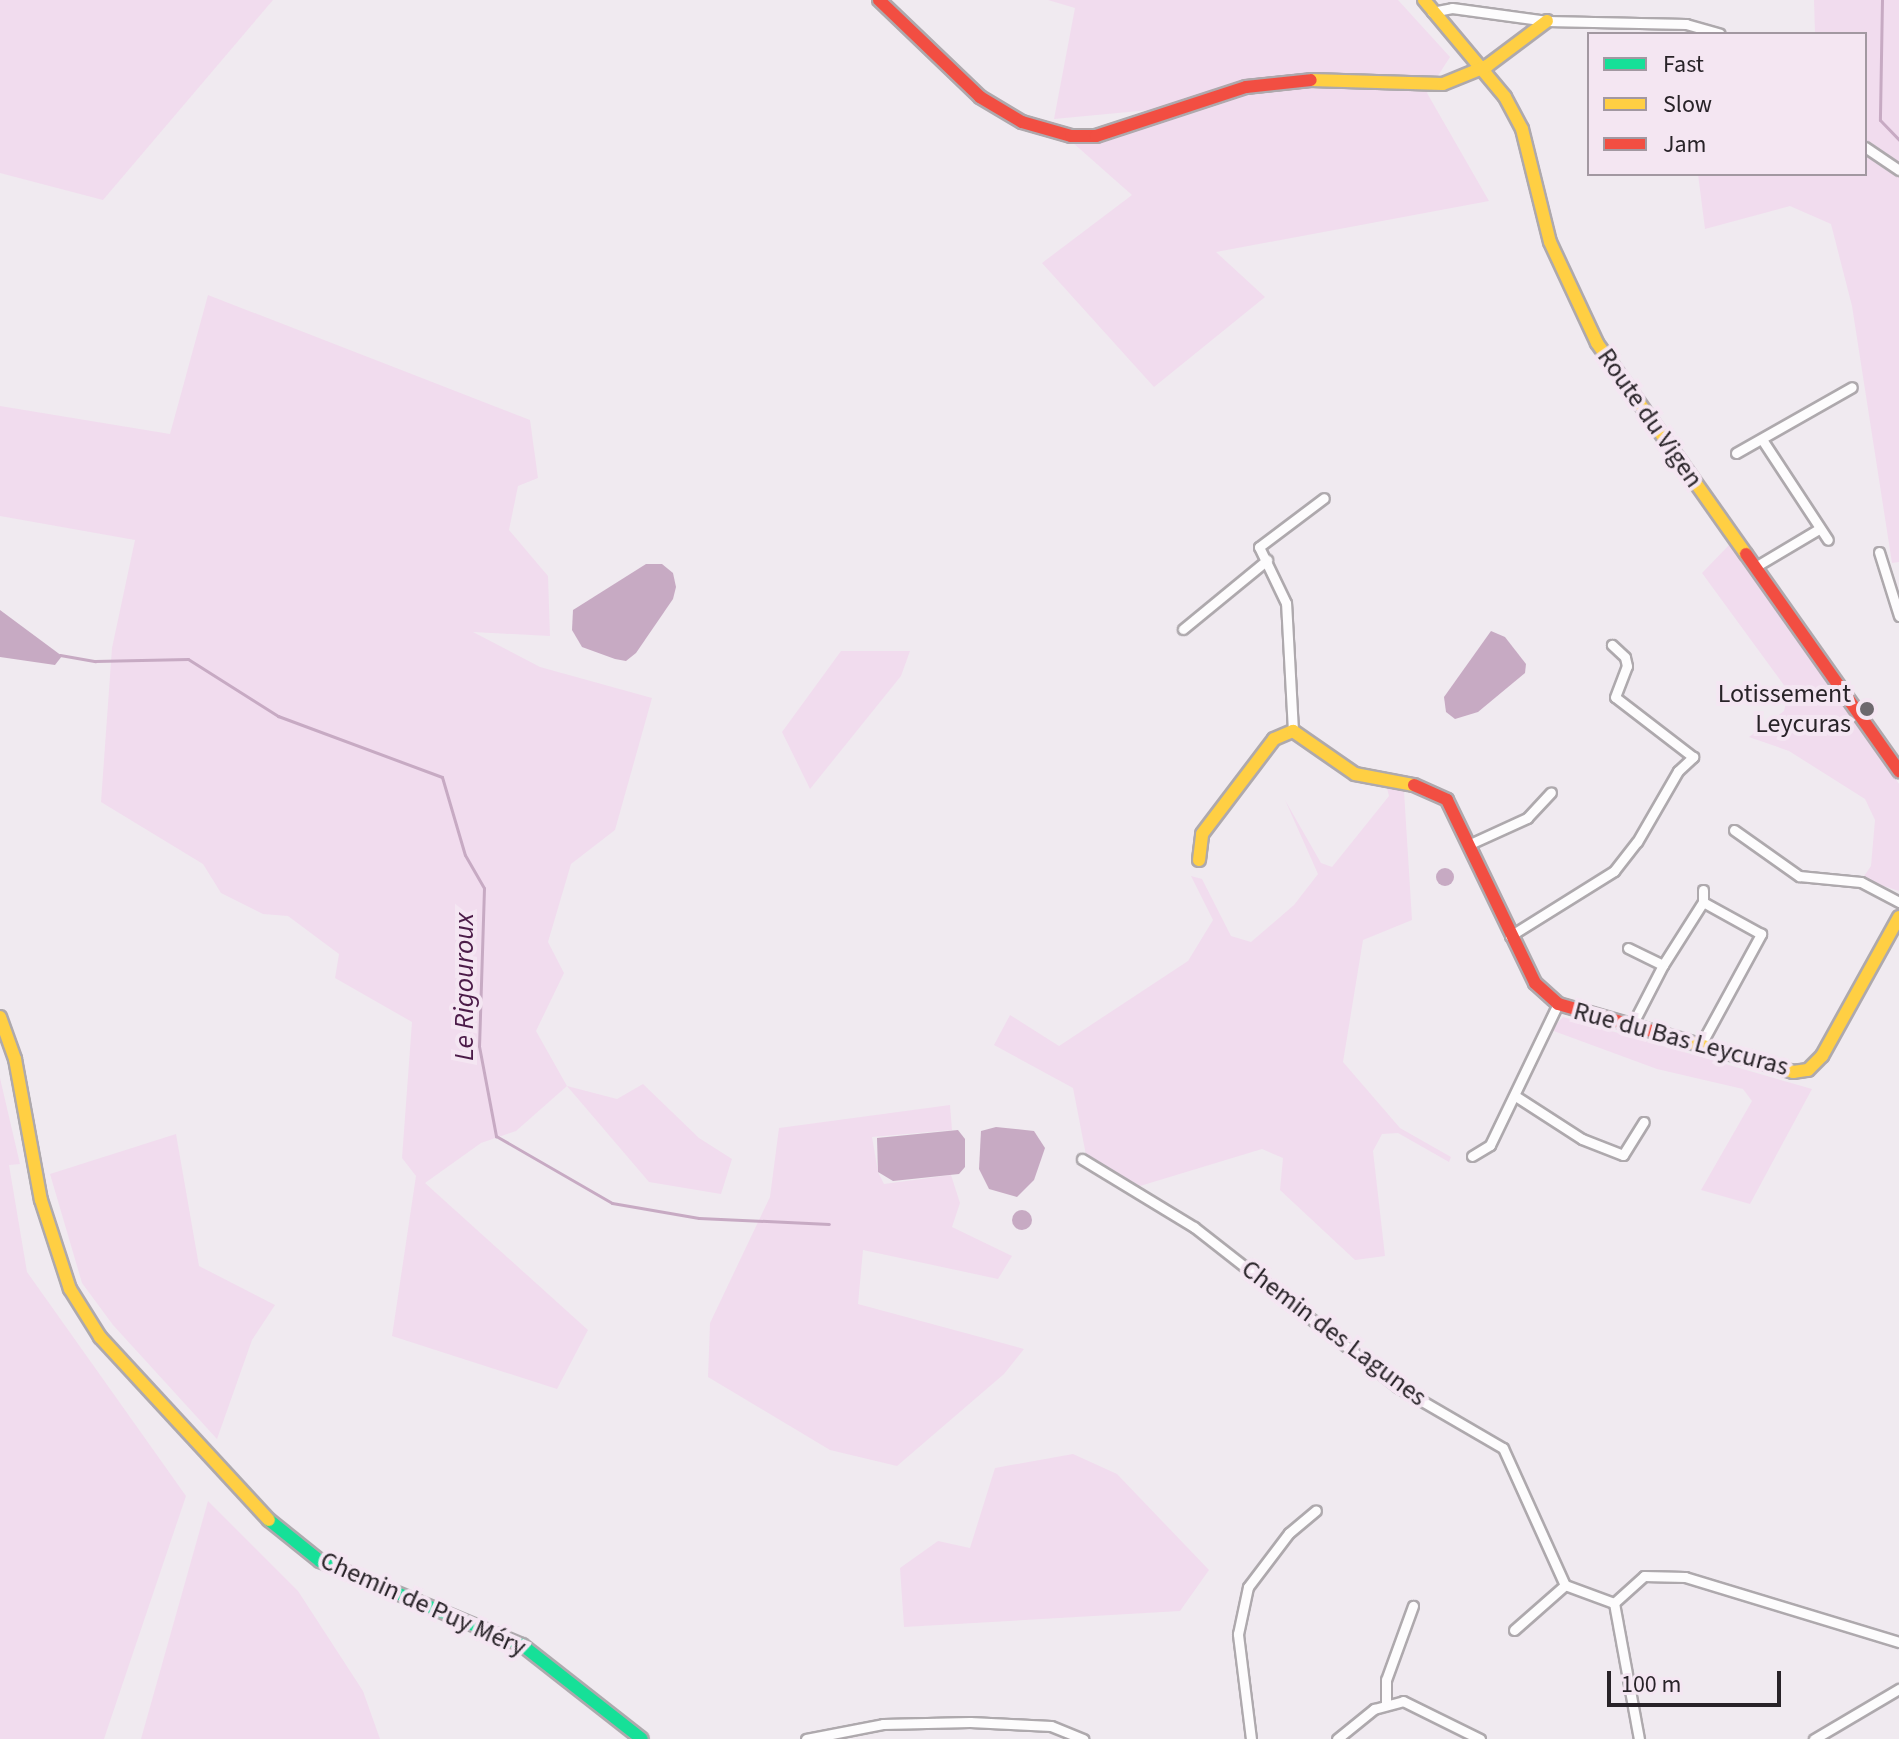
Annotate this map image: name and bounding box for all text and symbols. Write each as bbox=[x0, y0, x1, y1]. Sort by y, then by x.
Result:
legend bbox=[1587, 32, 1867, 176]
text: Fast bbox=[1663, 47, 1704, 82]
text: Slow bbox=[1663, 87, 1712, 122]
text: Jam bbox=[1663, 127, 1707, 162]
street label: Route du Vigen bbox=[1591, 342, 1709, 494]
place label: Lotissement Leycuras bbox=[1718, 678, 1851, 740]
marker: Lotissement Leycuras bbox=[1858, 700, 1876, 718]
water label: Le Rigouroux bbox=[447, 913, 481, 1061]
street label: Rue du Bas Leycuras bbox=[1570, 995, 1792, 1083]
street label: Chemin des Lagunes bbox=[1235, 1253, 1433, 1413]
street label: Chemin de Puy Méry bbox=[315, 1545, 531, 1663]
scale bar bbox=[1611, 1655, 1785, 1705]
text: 100 m bbox=[1621, 1667, 1681, 1702]

